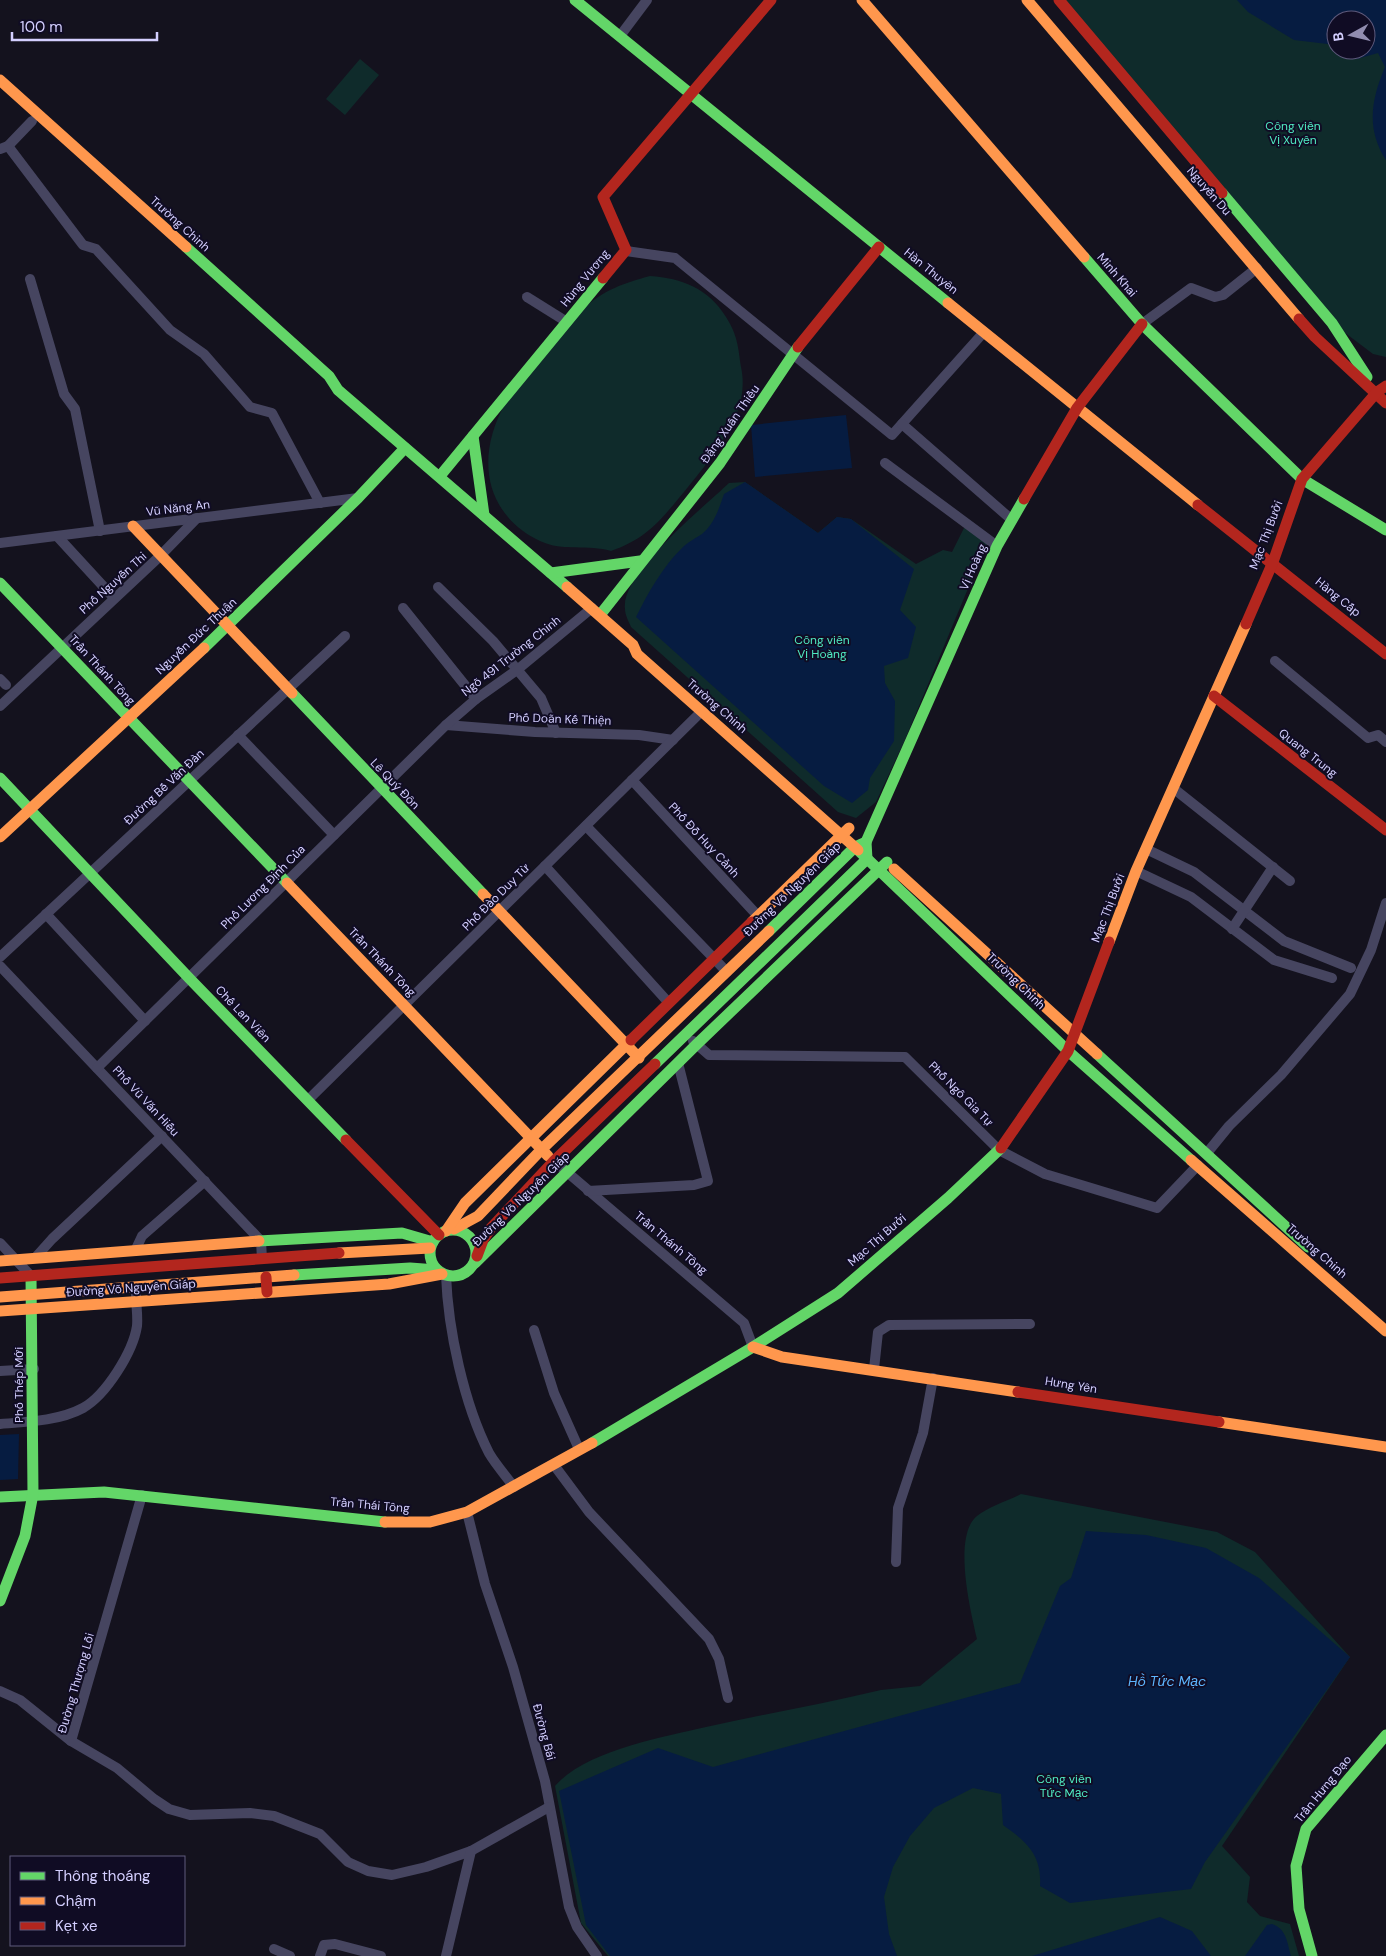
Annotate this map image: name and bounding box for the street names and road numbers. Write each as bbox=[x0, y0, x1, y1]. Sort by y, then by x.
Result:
street label: Nguyễn Du bbox=[1183, 163, 1235, 219]
street label: Trường Chinh bbox=[147, 193, 213, 255]
street label: Hàn Thuyên bbox=[901, 244, 961, 298]
street label: Hùng Vương bbox=[557, 246, 613, 310]
street label: Minh Khai bbox=[1093, 250, 1141, 300]
street label: Đặng Xuân Thiều bbox=[697, 381, 763, 467]
street label: Vũ Năng An bbox=[145, 496, 211, 520]
street label: Mạc Thị Bưởi bbox=[1246, 498, 1286, 572]
street label: Vị Hoàng bbox=[956, 541, 990, 593]
street label: Phố Nguyễn Thi bbox=[76, 548, 150, 618]
street label: Hàng Cấp bbox=[1312, 574, 1364, 620]
street label: Nguyễn Đức Thuận bbox=[152, 594, 240, 678]
street label: Ngõ 491 Trường Chinh bbox=[458, 612, 564, 700]
street label: Trần Thánh Tông bbox=[65, 631, 139, 709]
street label: Trường Chinh bbox=[683, 675, 751, 737]
street label: Phố Doãn Kế Thiện bbox=[508, 709, 612, 729]
street label: Quang Trung bbox=[1275, 725, 1341, 781]
street label: Đường Bế Văn Đàn bbox=[120, 746, 208, 828]
street label: Lê Quý Đôn bbox=[367, 755, 423, 813]
street label: Phố Đỗ Huy Cảnh bbox=[665, 799, 743, 881]
street label: Đường Võ Nguyên Giáp bbox=[740, 838, 844, 940]
street label: Phố Lương Định Của bbox=[217, 841, 309, 933]
street label: Phố Đào Duy Từ bbox=[459, 860, 533, 934]
street label: Mạc Thị Bưởi bbox=[1088, 871, 1128, 945]
street label: Trần Thánh Tông bbox=[345, 924, 419, 1000]
street label: Trường Chinh bbox=[983, 949, 1049, 1013]
street label: Chế Lan Viên bbox=[212, 982, 274, 1046]
street label: Phố Ngô Gia Tự bbox=[925, 1058, 997, 1130]
street label: Phố Vũ Văn Hiếu bbox=[109, 1062, 183, 1140]
street label: Đường Võ Nguyên Giáp bbox=[469, 1148, 573, 1250]
street label: Trần Thánh Tông bbox=[631, 1208, 711, 1278]
street label: Mạc Thị Bưởi bbox=[844, 1210, 910, 1270]
street label: Trường Chinh bbox=[1283, 1220, 1351, 1282]
street label: Đường Võ Nguyên Giáp bbox=[66, 1275, 196, 1301]
street label: Phố Thép Mới bbox=[11, 1347, 27, 1423]
street label: Hưng Yên bbox=[1044, 1373, 1098, 1397]
street label: Trần Thái Tông bbox=[330, 1494, 411, 1516]
street label: Đường Thượng Lỗi bbox=[54, 1631, 98, 1735]
street label: Đường Bái bbox=[529, 1702, 559, 1762]
street label: Trần Hưng Đạo bbox=[1291, 1752, 1355, 1826]

